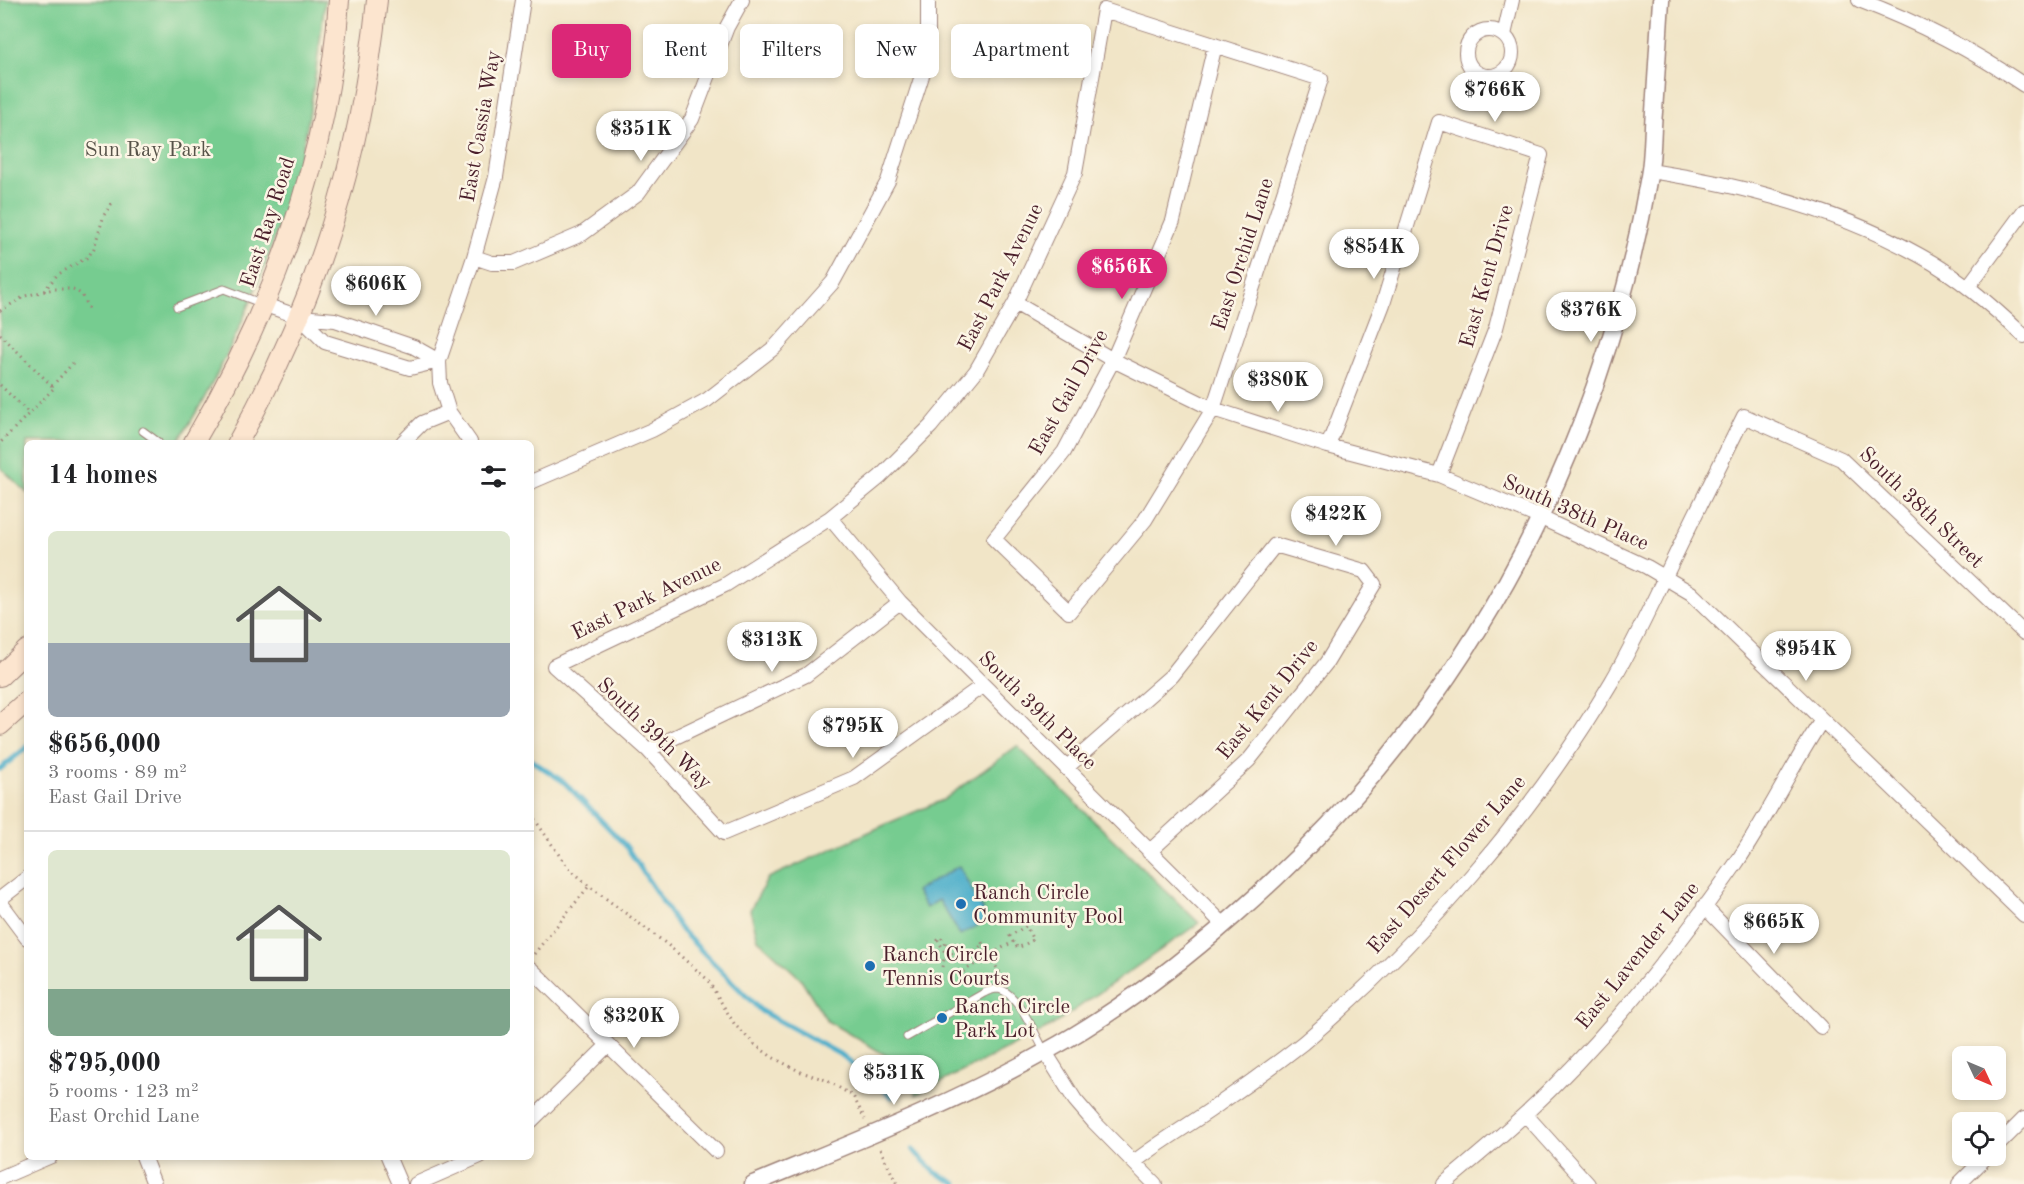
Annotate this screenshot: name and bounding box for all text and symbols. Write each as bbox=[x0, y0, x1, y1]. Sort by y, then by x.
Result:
chip: Buy bbox=[552, 24, 631, 78]
chip: Rent bbox=[643, 24, 728, 78]
chip: Filters bbox=[740, 24, 843, 78]
chip: New bbox=[855, 24, 939, 78]
chip: Apartment bbox=[951, 24, 1091, 78]
street label: East Cassia Way bbox=[458, 49, 505, 204]
pin: $766K bbox=[1453, 72, 1537, 123]
text: $766K bbox=[1464, 81, 1526, 101]
pin: $351K bbox=[599, 111, 683, 162]
text: $351K bbox=[610, 120, 672, 140]
park label: Sun Ray Park bbox=[85, 140, 211, 161]
street label: East Ray Road bbox=[237, 154, 299, 290]
street label: East Orchid Lane bbox=[1209, 176, 1278, 333]
street label: East Park Avenue bbox=[955, 200, 1048, 355]
street label: East Kent Drive bbox=[1457, 202, 1518, 350]
pin: $854K bbox=[1332, 229, 1416, 280]
text: $854K bbox=[1343, 238, 1405, 258]
pin: $656K bbox=[1080, 249, 1164, 300]
text: $656K bbox=[1091, 258, 1153, 278]
pin: $606K bbox=[334, 266, 418, 317]
text: $606K bbox=[345, 275, 407, 295]
pin: $376K bbox=[1549, 292, 1633, 343]
text: $376K bbox=[1560, 301, 1622, 321]
street label: East Gail Drive bbox=[1026, 326, 1113, 459]
pin: $380K bbox=[1236, 362, 1320, 413]
text: $380K bbox=[1247, 371, 1309, 391]
street label: South 38th Street bbox=[1855, 444, 1987, 573]
icon: filters bbox=[477, 460, 510, 493]
text: 14 homes bbox=[48, 463, 157, 489]
street label: South 38th Place bbox=[1499, 472, 1652, 555]
pin: $422K bbox=[1294, 496, 1378, 547]
text: $422K bbox=[1305, 505, 1367, 525]
street label: East Park Avenue bbox=[569, 554, 725, 645]
icon: home bbox=[225, 570, 333, 678]
pin: $313K bbox=[730, 622, 814, 673]
text: $313K bbox=[741, 631, 803, 651]
pin: $954K bbox=[1764, 631, 1848, 682]
street label: East Kent Drive bbox=[1214, 636, 1323, 764]
text: $954K bbox=[1775, 640, 1837, 660]
street label: South 39th Place bbox=[974, 648, 1100, 774]
street label: South 39th Way bbox=[593, 674, 715, 794]
pin: $795K bbox=[811, 708, 895, 759]
text: $795K bbox=[822, 717, 884, 737]
text: $656,000 bbox=[48, 732, 161, 758]
text: 3 rooms · 89 m² bbox=[48, 763, 187, 783]
street label: East Desert Flower Lane bbox=[1364, 772, 1530, 958]
text: East Gail Drive bbox=[48, 788, 182, 808]
street label: East Lavender Lane bbox=[1573, 878, 1704, 1034]
place label: Ranch Circle Community Pool bbox=[973, 883, 1123, 928]
icon: home bbox=[225, 889, 333, 997]
marker: Ranch Circle Community Pool bbox=[954, 897, 968, 911]
pin: $665K bbox=[1732, 904, 1816, 955]
text: $665K bbox=[1743, 913, 1805, 933]
place label: Ranch Circle Tennis Courts bbox=[882, 945, 1009, 990]
marker: Ranch Circle Tennis Courts bbox=[863, 959, 877, 973]
place label: Ranch Circle Park Lot bbox=[954, 997, 1070, 1042]
pin: $320K bbox=[592, 998, 676, 1049]
text: $320K bbox=[603, 1007, 665, 1027]
marker: Ranch Circle Park Lot bbox=[935, 1011, 949, 1025]
north arrow bbox=[1952, 1046, 2006, 1100]
map controls bbox=[1952, 1046, 2006, 1166]
text: $795,000 bbox=[48, 1051, 161, 1077]
pin: $531K bbox=[852, 1055, 936, 1106]
text: $531K bbox=[863, 1064, 925, 1084]
text: 5 rooms · 123 m² bbox=[48, 1082, 198, 1102]
text: East Orchid Lane bbox=[48, 1107, 199, 1127]
button: locate bbox=[1952, 1112, 2006, 1166]

